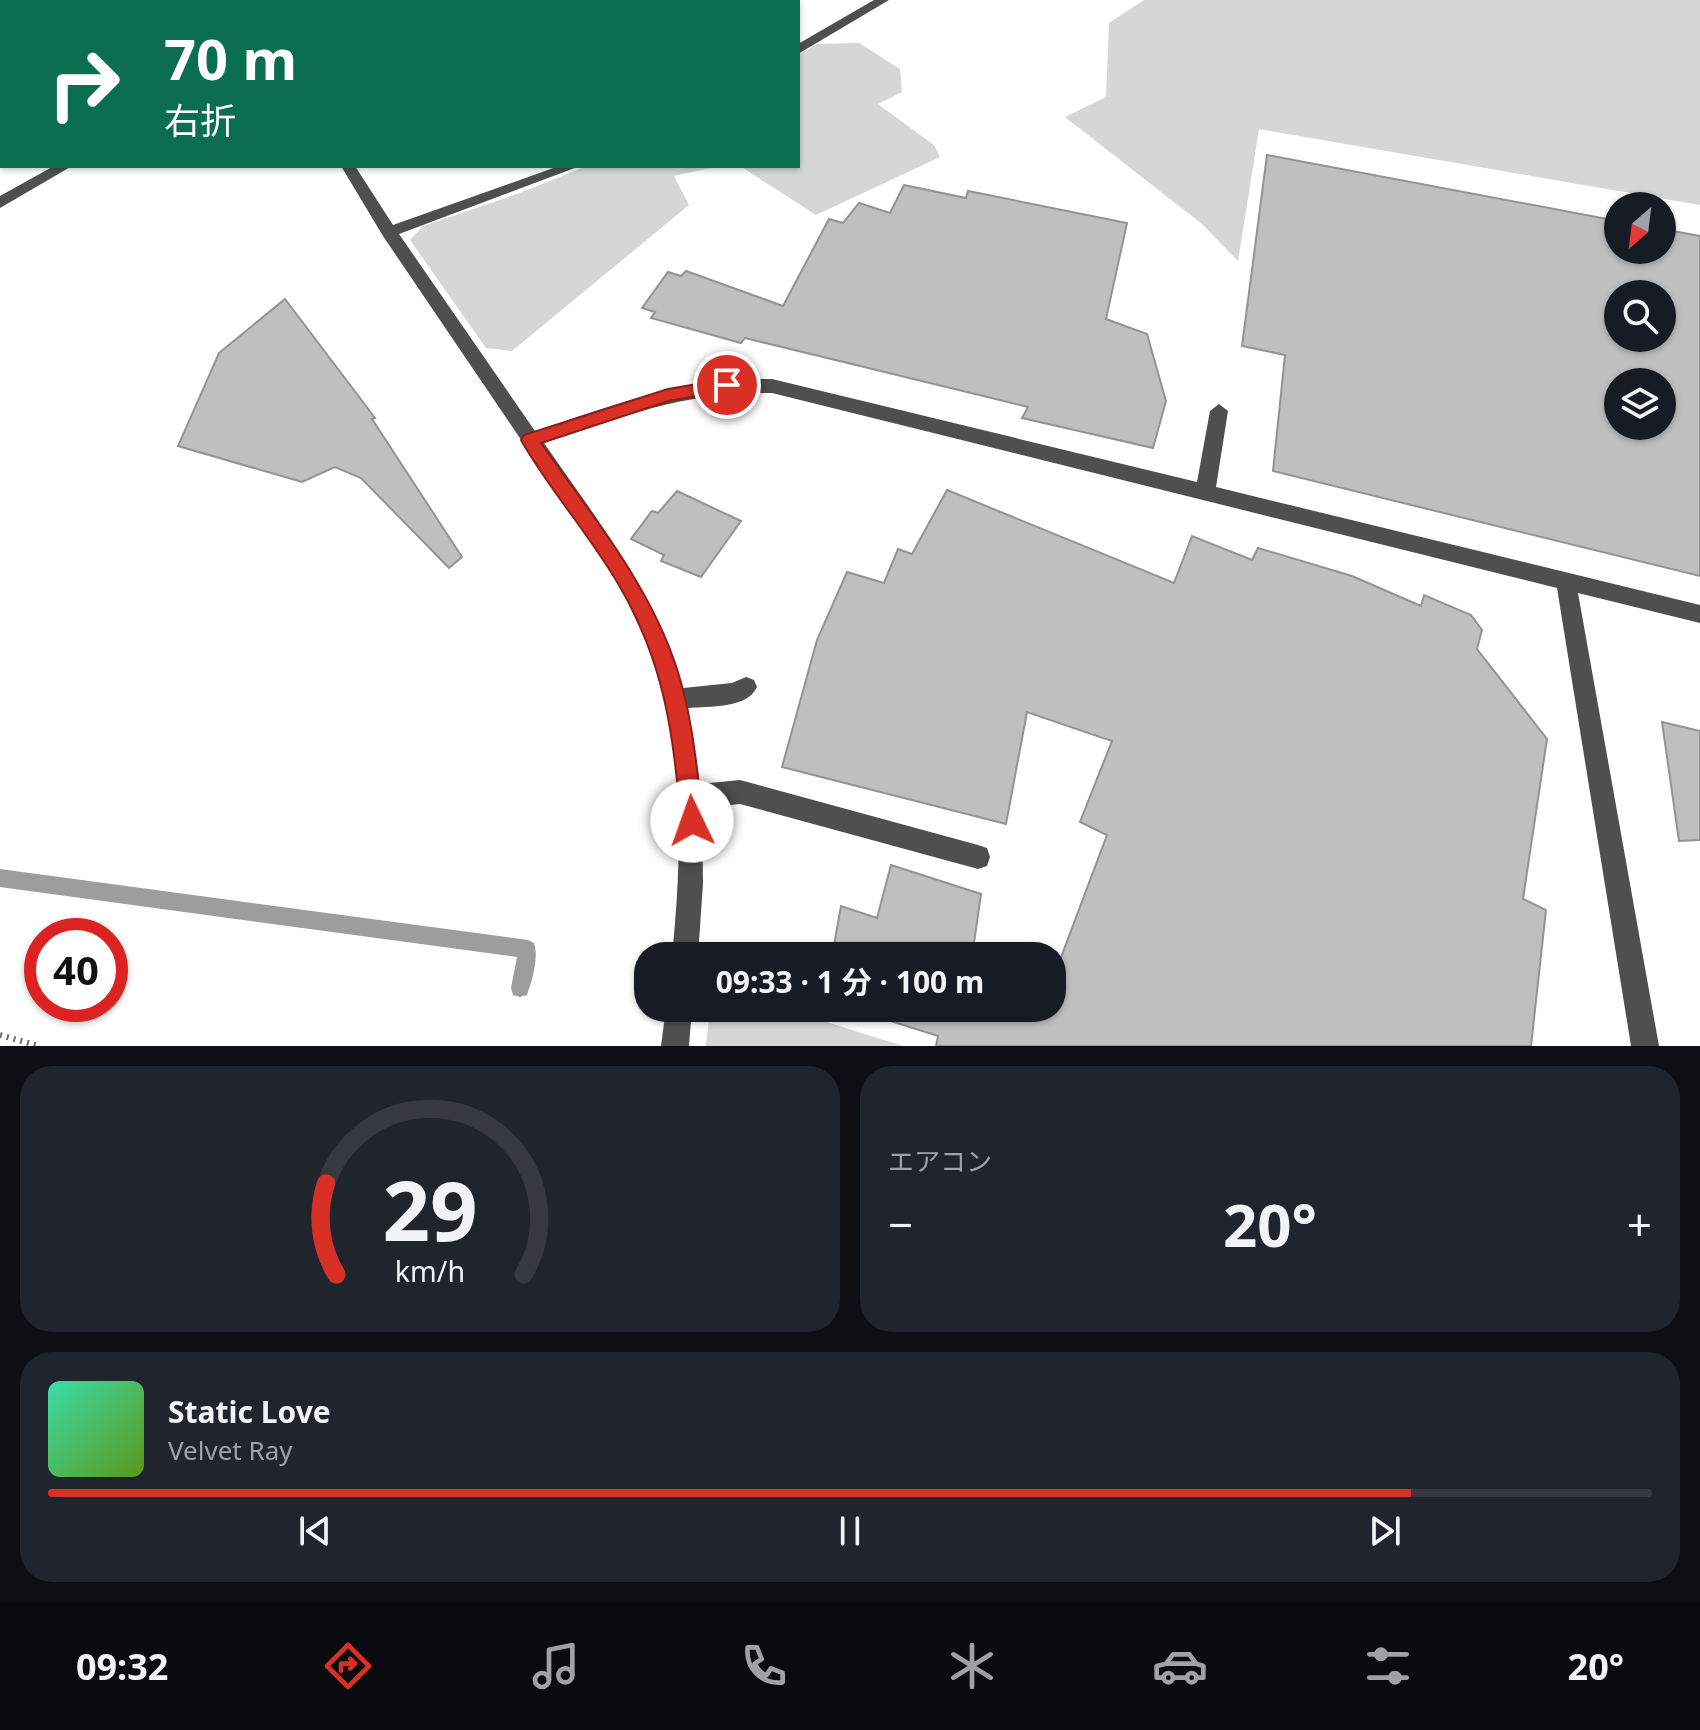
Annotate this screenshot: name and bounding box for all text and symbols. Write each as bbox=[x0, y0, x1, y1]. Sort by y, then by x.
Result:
text: 70 m bbox=[164, 20, 297, 96]
icon: right bbox=[32, 32, 136, 136]
text: 右折 bbox=[164, 96, 236, 145]
north arrow bbox=[1604, 192, 1676, 264]
map controls bbox=[1604, 192, 1676, 440]
button: search bbox=[1604, 280, 1676, 352]
pin bbox=[693, 351, 761, 419]
icon: arrive bbox=[705, 363, 749, 407]
button: layers bbox=[1604, 368, 1676, 440]
position arrow bbox=[650, 779, 734, 863]
speed limit sign: 40 bbox=[24, 918, 128, 1022]
text: 09:33 · 1 分 · 100 m bbox=[716, 961, 984, 1002]
text: エアコン bbox=[888, 1143, 992, 1179]
text: 29 bbox=[382, 1152, 478, 1265]
text: 20° bbox=[1223, 1183, 1317, 1265]
text: − bbox=[888, 1194, 913, 1254]
text: + bbox=[1627, 1194, 1652, 1254]
text: km/h bbox=[395, 1251, 465, 1290]
text: Static Love bbox=[168, 1391, 331, 1432]
text: Velvet Ray bbox=[168, 1432, 293, 1468]
icon: previous bbox=[293, 1509, 337, 1553]
icon: pause bbox=[828, 1509, 872, 1553]
icon: next bbox=[1363, 1509, 1407, 1553]
icon: directions bbox=[320, 1638, 376, 1694]
icon: music bbox=[528, 1638, 584, 1694]
icon: phone bbox=[736, 1638, 792, 1694]
icon: climate bbox=[944, 1638, 1000, 1694]
icon: car bbox=[1152, 1638, 1208, 1694]
icon: filters bbox=[1360, 1638, 1416, 1694]
text: 09:32 bbox=[76, 1642, 168, 1691]
text: 20° bbox=[1568, 1642, 1624, 1691]

